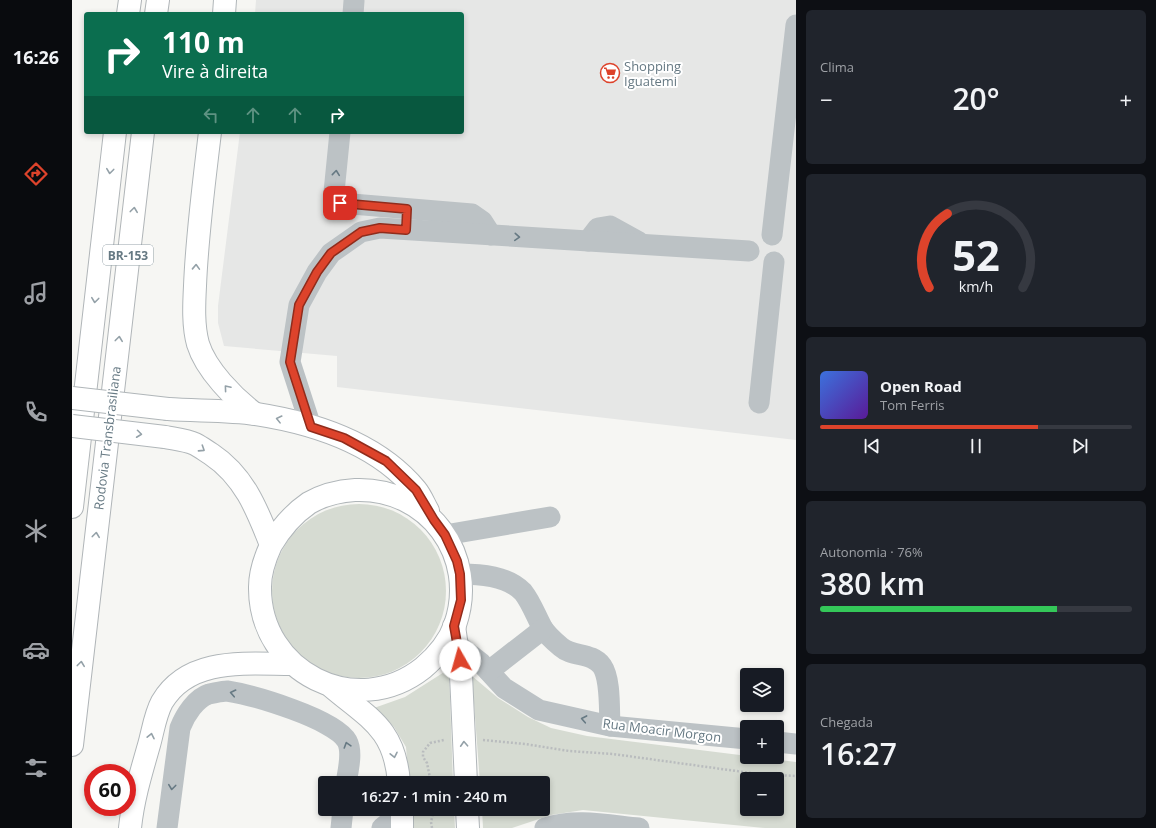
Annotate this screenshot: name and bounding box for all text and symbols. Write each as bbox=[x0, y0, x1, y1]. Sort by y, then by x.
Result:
text: 110 m bbox=[162, 23, 245, 61]
icon: right bbox=[96, 28, 148, 80]
text: 16:26 bbox=[13, 45, 59, 69]
place label: Shopping Iguatemi bbox=[624, 57, 681, 90]
text: Clima bbox=[820, 58, 854, 76]
text: Vire à direita bbox=[162, 59, 268, 83]
supermarket icon: Shopping Iguatemi bbox=[599, 62, 621, 84]
text: 20° bbox=[952, 78, 1000, 119]
text: − bbox=[820, 84, 833, 114]
text: + bbox=[1119, 84, 1132, 114]
icon: left bbox=[200, 104, 222, 126]
icon: ahead bbox=[242, 104, 264, 126]
icon: ahead bbox=[284, 104, 306, 126]
icon: right bbox=[326, 104, 348, 126]
icon: directions bbox=[22, 160, 50, 188]
one-way arrow bbox=[106, 168, 115, 174]
one-way arrow bbox=[331, 170, 340, 176]
pin bbox=[323, 186, 357, 220]
icon: arrive bbox=[329, 192, 351, 214]
one-way arrow bbox=[129, 207, 138, 213]
text: 52 bbox=[952, 227, 1000, 283]
one-way arrow bbox=[514, 232, 520, 241]
road number: BR-153 bbox=[103, 245, 153, 265]
one-way arrow bbox=[191, 264, 200, 270]
text: km/h bbox=[959, 277, 993, 296]
icon: music bbox=[22, 279, 50, 307]
one-way arrow bbox=[91, 297, 100, 303]
one-way arrow bbox=[114, 336, 123, 342]
street label: Rodovia Transbrasiliana bbox=[89, 365, 125, 511]
text: Open Road bbox=[880, 376, 962, 396]
one-way arrow bbox=[224, 385, 231, 392]
text: Tom Ferris bbox=[880, 396, 945, 414]
icon: phone bbox=[22, 398, 50, 426]
one-way arrow bbox=[276, 415, 283, 424]
one-way arrow bbox=[136, 429, 142, 438]
icon: previous bbox=[861, 435, 883, 457]
icon: pause bbox=[965, 435, 987, 457]
icon: next bbox=[1069, 435, 1091, 457]
one-way arrow bbox=[198, 444, 205, 452]
icon: climate bbox=[22, 517, 50, 545]
one-way arrow bbox=[91, 532, 100, 538]
text: Autonomia · 76% bbox=[820, 543, 923, 561]
text: 380 km bbox=[820, 563, 925, 604]
icon: car bbox=[22, 636, 50, 664]
position arrow bbox=[439, 639, 481, 681]
one-way arrow bbox=[76, 661, 85, 667]
map controls bbox=[740, 668, 784, 816]
button: layers bbox=[740, 668, 784, 712]
one-way arrow bbox=[230, 689, 236, 697]
text: Chegada bbox=[820, 713, 873, 731]
street label: Rua Moacir Morgon bbox=[602, 714, 722, 746]
one-way arrow bbox=[580, 716, 587, 724]
button: + bbox=[740, 720, 784, 764]
one-way arrow bbox=[147, 733, 155, 739]
text: 16:27 bbox=[820, 733, 897, 774]
one-way arrow bbox=[343, 741, 352, 748]
one-way arrow bbox=[460, 741, 469, 747]
one-way arrow bbox=[390, 751, 398, 758]
icon: filters bbox=[22, 754, 50, 782]
speed limit sign: 60 bbox=[84, 764, 136, 816]
button: − bbox=[740, 772, 784, 816]
one-way arrow bbox=[168, 784, 177, 790]
text: 16:27 · 1 min · 240 m bbox=[361, 786, 507, 806]

